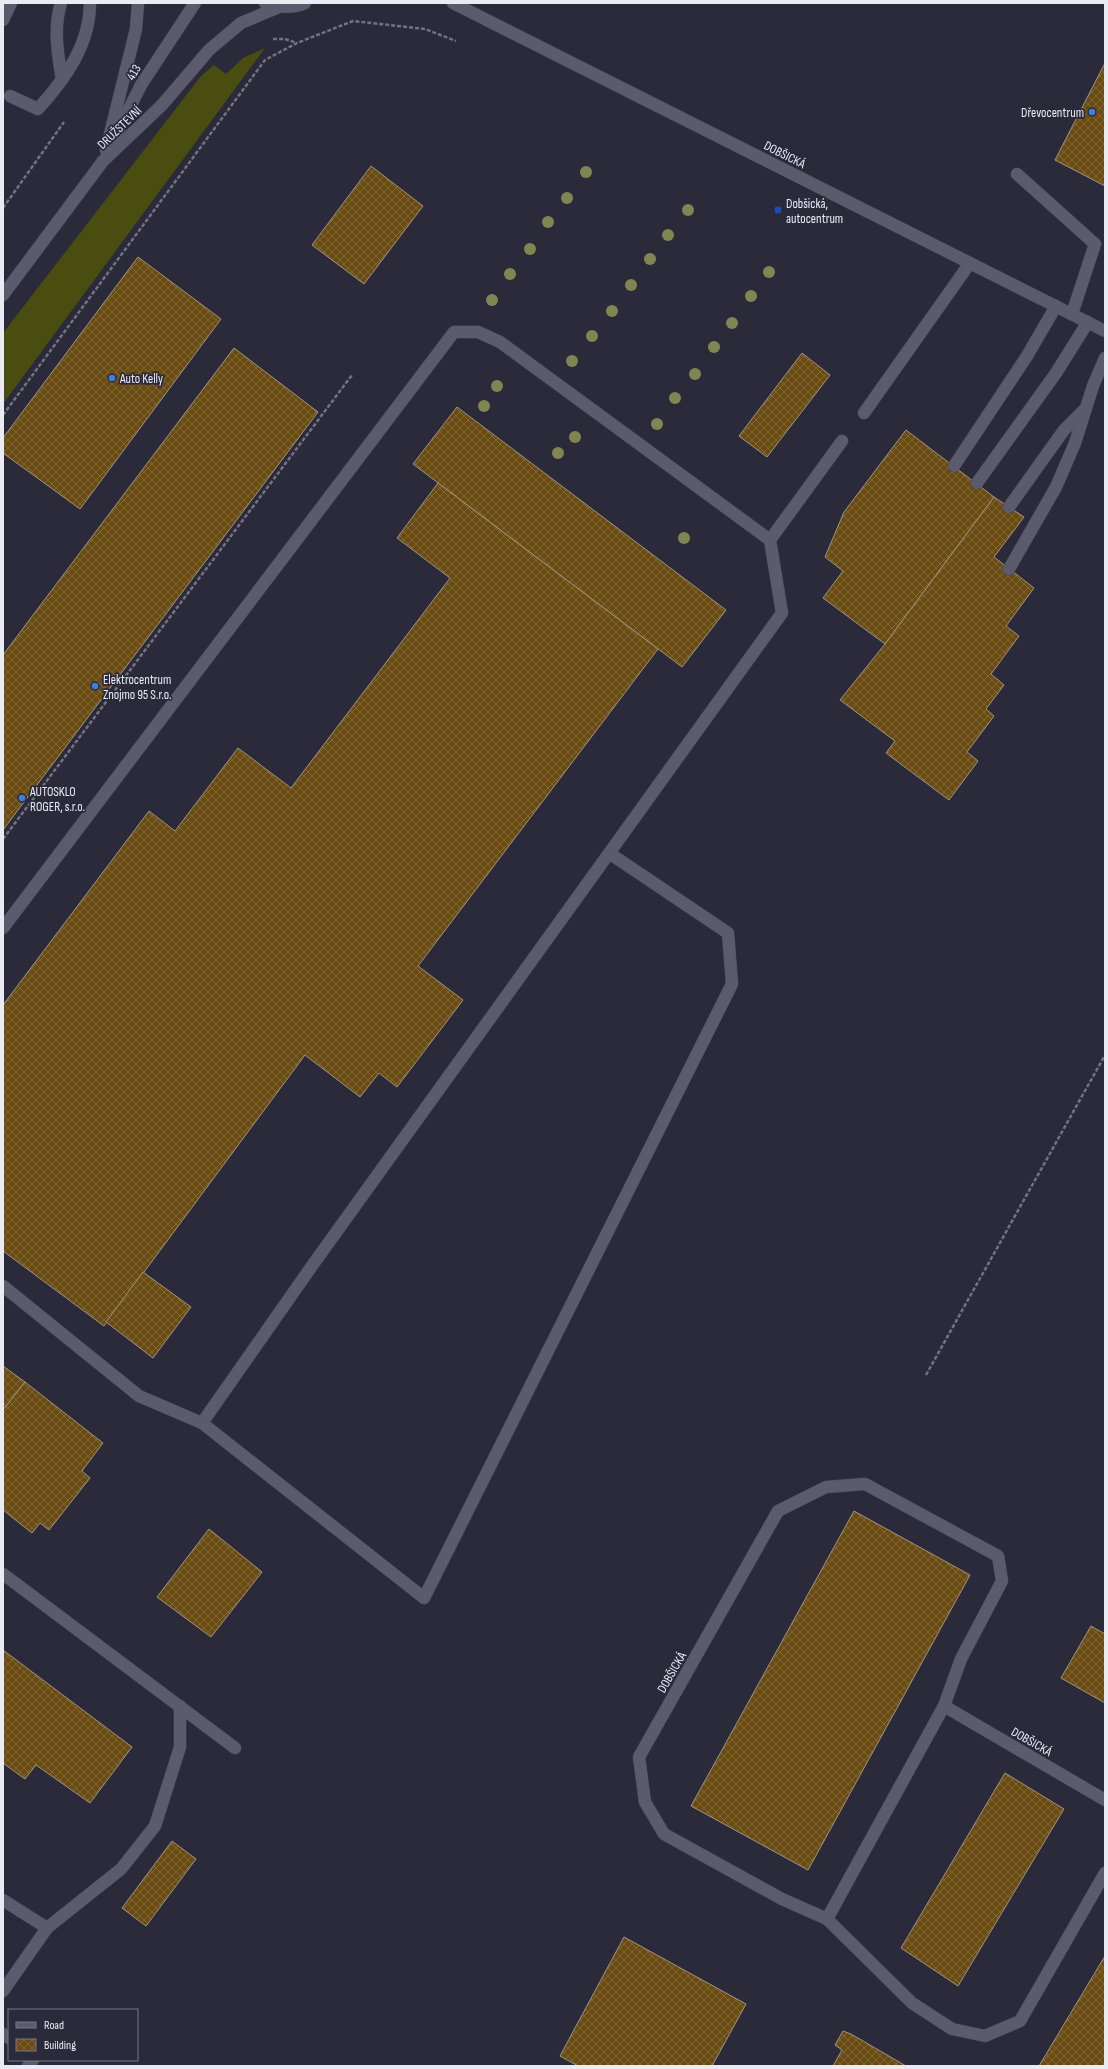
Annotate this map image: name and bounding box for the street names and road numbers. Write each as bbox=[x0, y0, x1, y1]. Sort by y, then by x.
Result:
street label: 413 bbox=[123, 62, 145, 83]
street label: DRUŽSTEVNÍ bbox=[94, 102, 145, 153]
street label: DOBŠICKÁ bbox=[761, 137, 809, 172]
street label: DOBŠICKÁ bbox=[653, 1648, 690, 1696]
street label: DOBŠICKÁ bbox=[1008, 1723, 1056, 1760]

